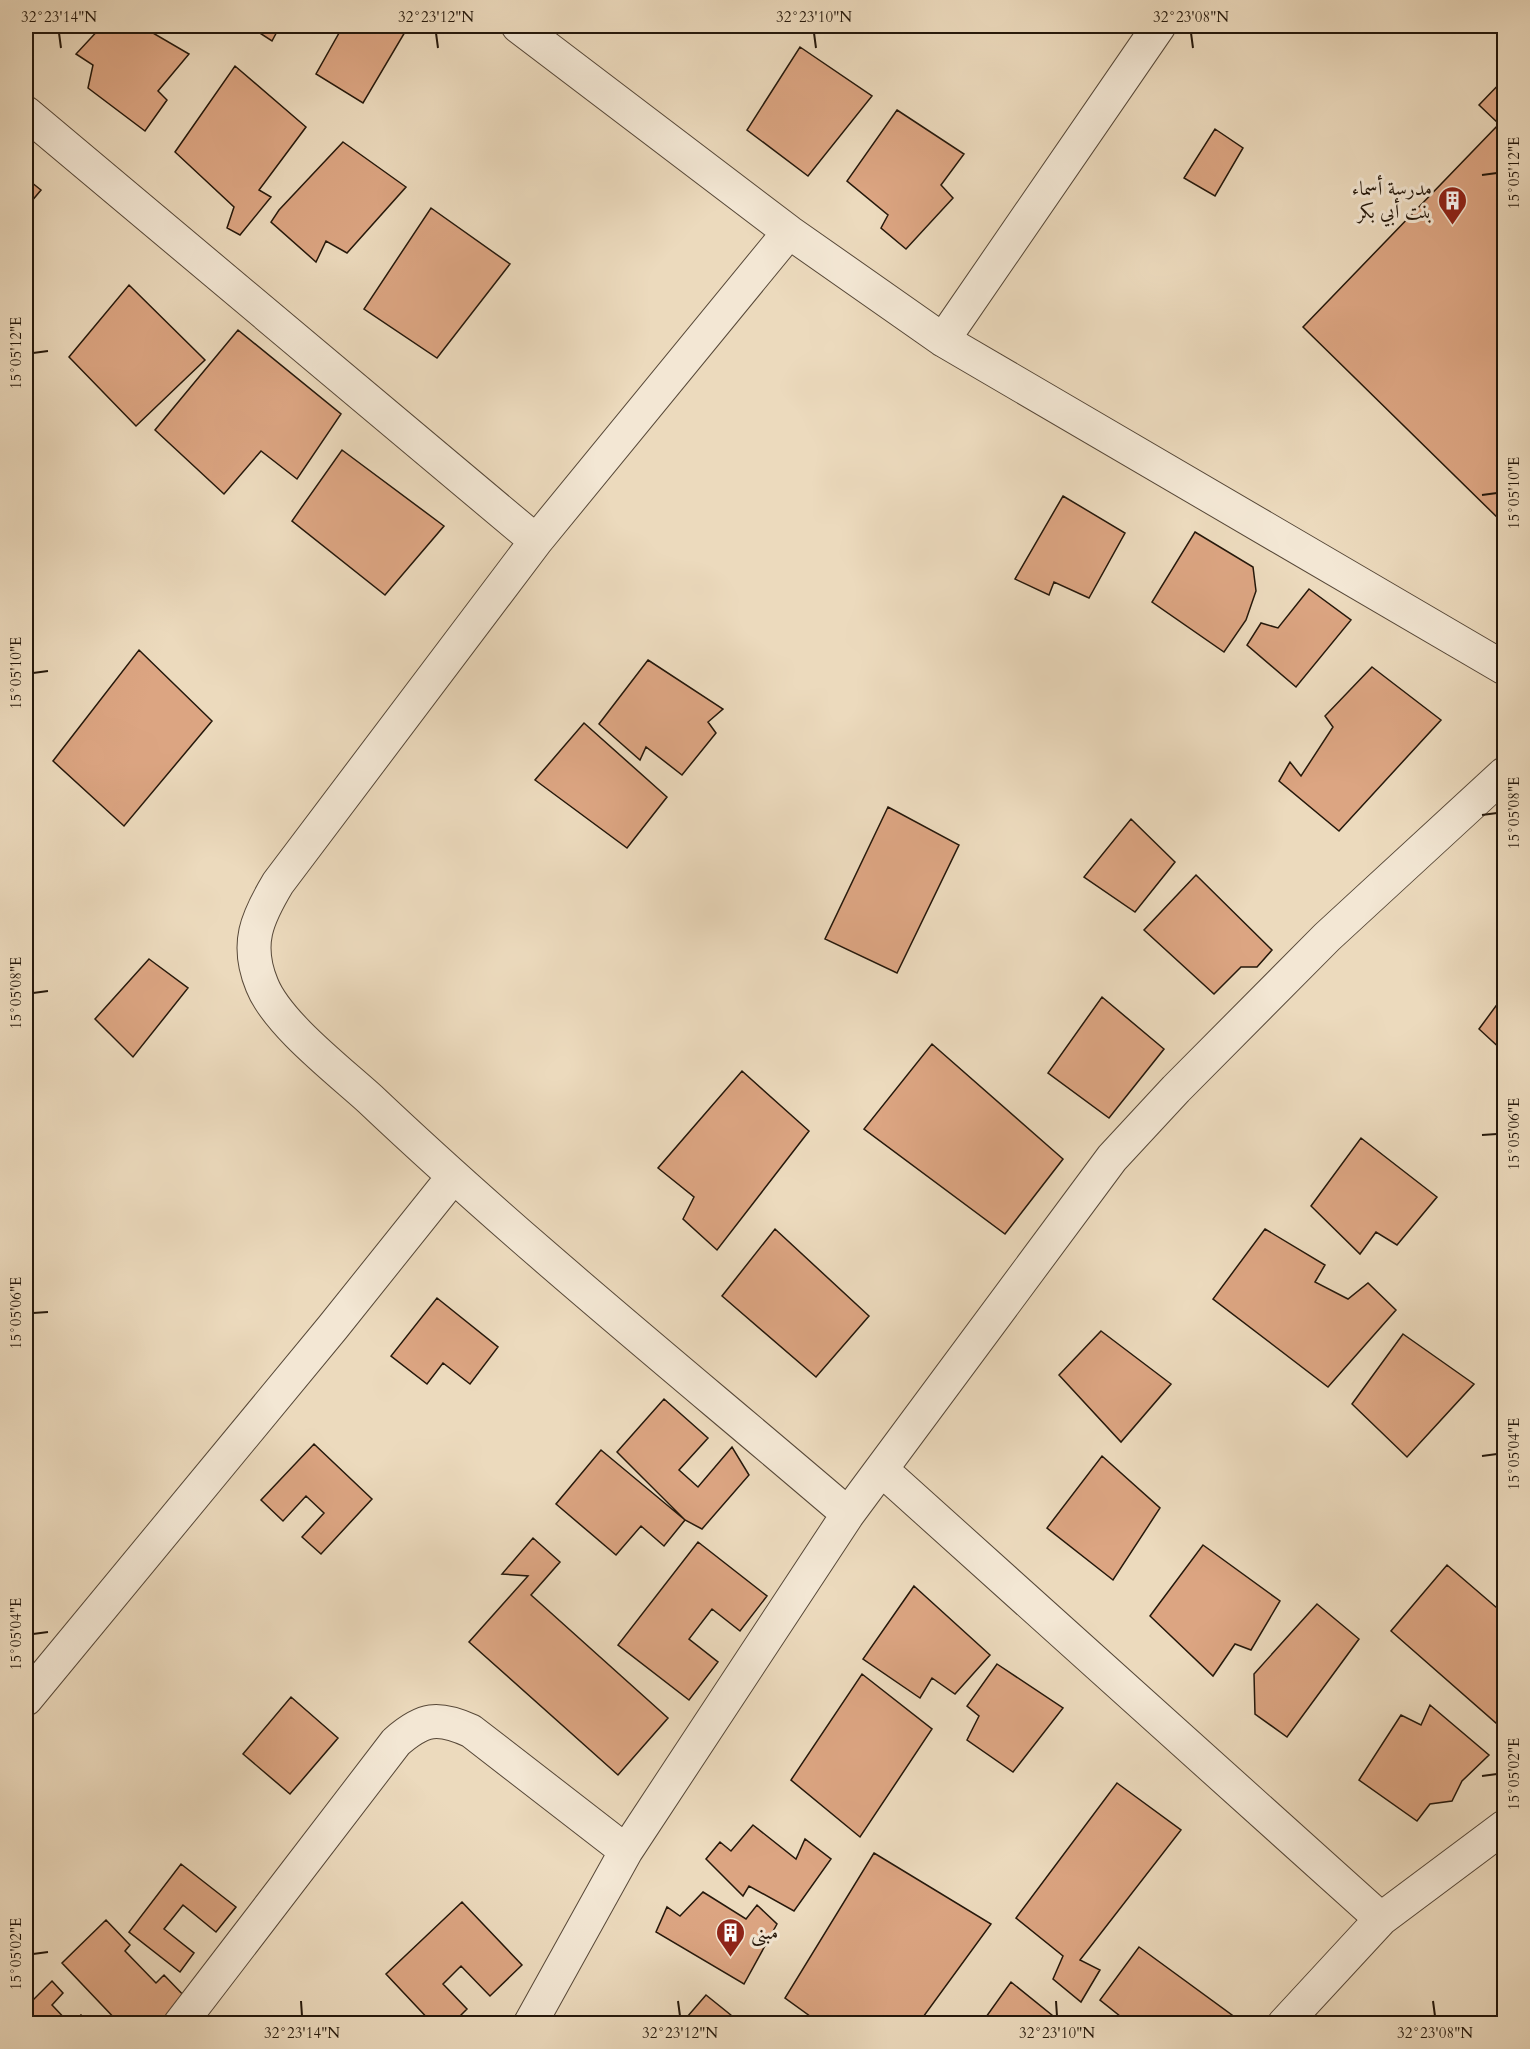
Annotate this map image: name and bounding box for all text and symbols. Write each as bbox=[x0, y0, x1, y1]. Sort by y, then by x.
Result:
text: 32°23'14"N bbox=[21, 7, 97, 27]
text: 32°23'12"N bbox=[398, 7, 474, 27]
text: 32°23'10"N bbox=[776, 7, 852, 27]
text: 32°23'08"N bbox=[1153, 7, 1229, 27]
text: 15°05'12"E bbox=[1504, 137, 1524, 209]
place label: مدرسة أسماء بنت أبي بكر bbox=[1352, 174, 1432, 227]
building icon: مدرسة أسماء بنت أبي بكر bbox=[1437, 184, 1469, 226]
text: 15°05'12"E bbox=[6, 317, 26, 389]
text: 15°05'10"E bbox=[1504, 457, 1524, 529]
text: 15°05'10"E bbox=[6, 637, 26, 709]
text: 15°05'08"E bbox=[1504, 777, 1524, 849]
text: 15°05'08"E bbox=[6, 957, 26, 1029]
text: 15°05'06"E bbox=[1504, 1098, 1524, 1170]
text: 15°05'06"E bbox=[6, 1277, 26, 1349]
text: 15°05'04"E bbox=[1504, 1418, 1524, 1490]
text: 15°05'04"E bbox=[6, 1598, 26, 1670]
text: 15°05'02"E bbox=[1504, 1738, 1524, 1810]
building icon: مبنى bbox=[714, 1916, 746, 1958]
text: 15°05'02"E bbox=[6, 1918, 26, 1990]
place label: مبنى bbox=[751, 1919, 778, 1947]
text: 32°23'14"N bbox=[264, 2023, 340, 2043]
text: 32°23'12"N bbox=[642, 2023, 718, 2043]
text: 32°23'10"N bbox=[1019, 2023, 1095, 2043]
text: 32°23'08"N bbox=[1397, 2023, 1473, 2043]

